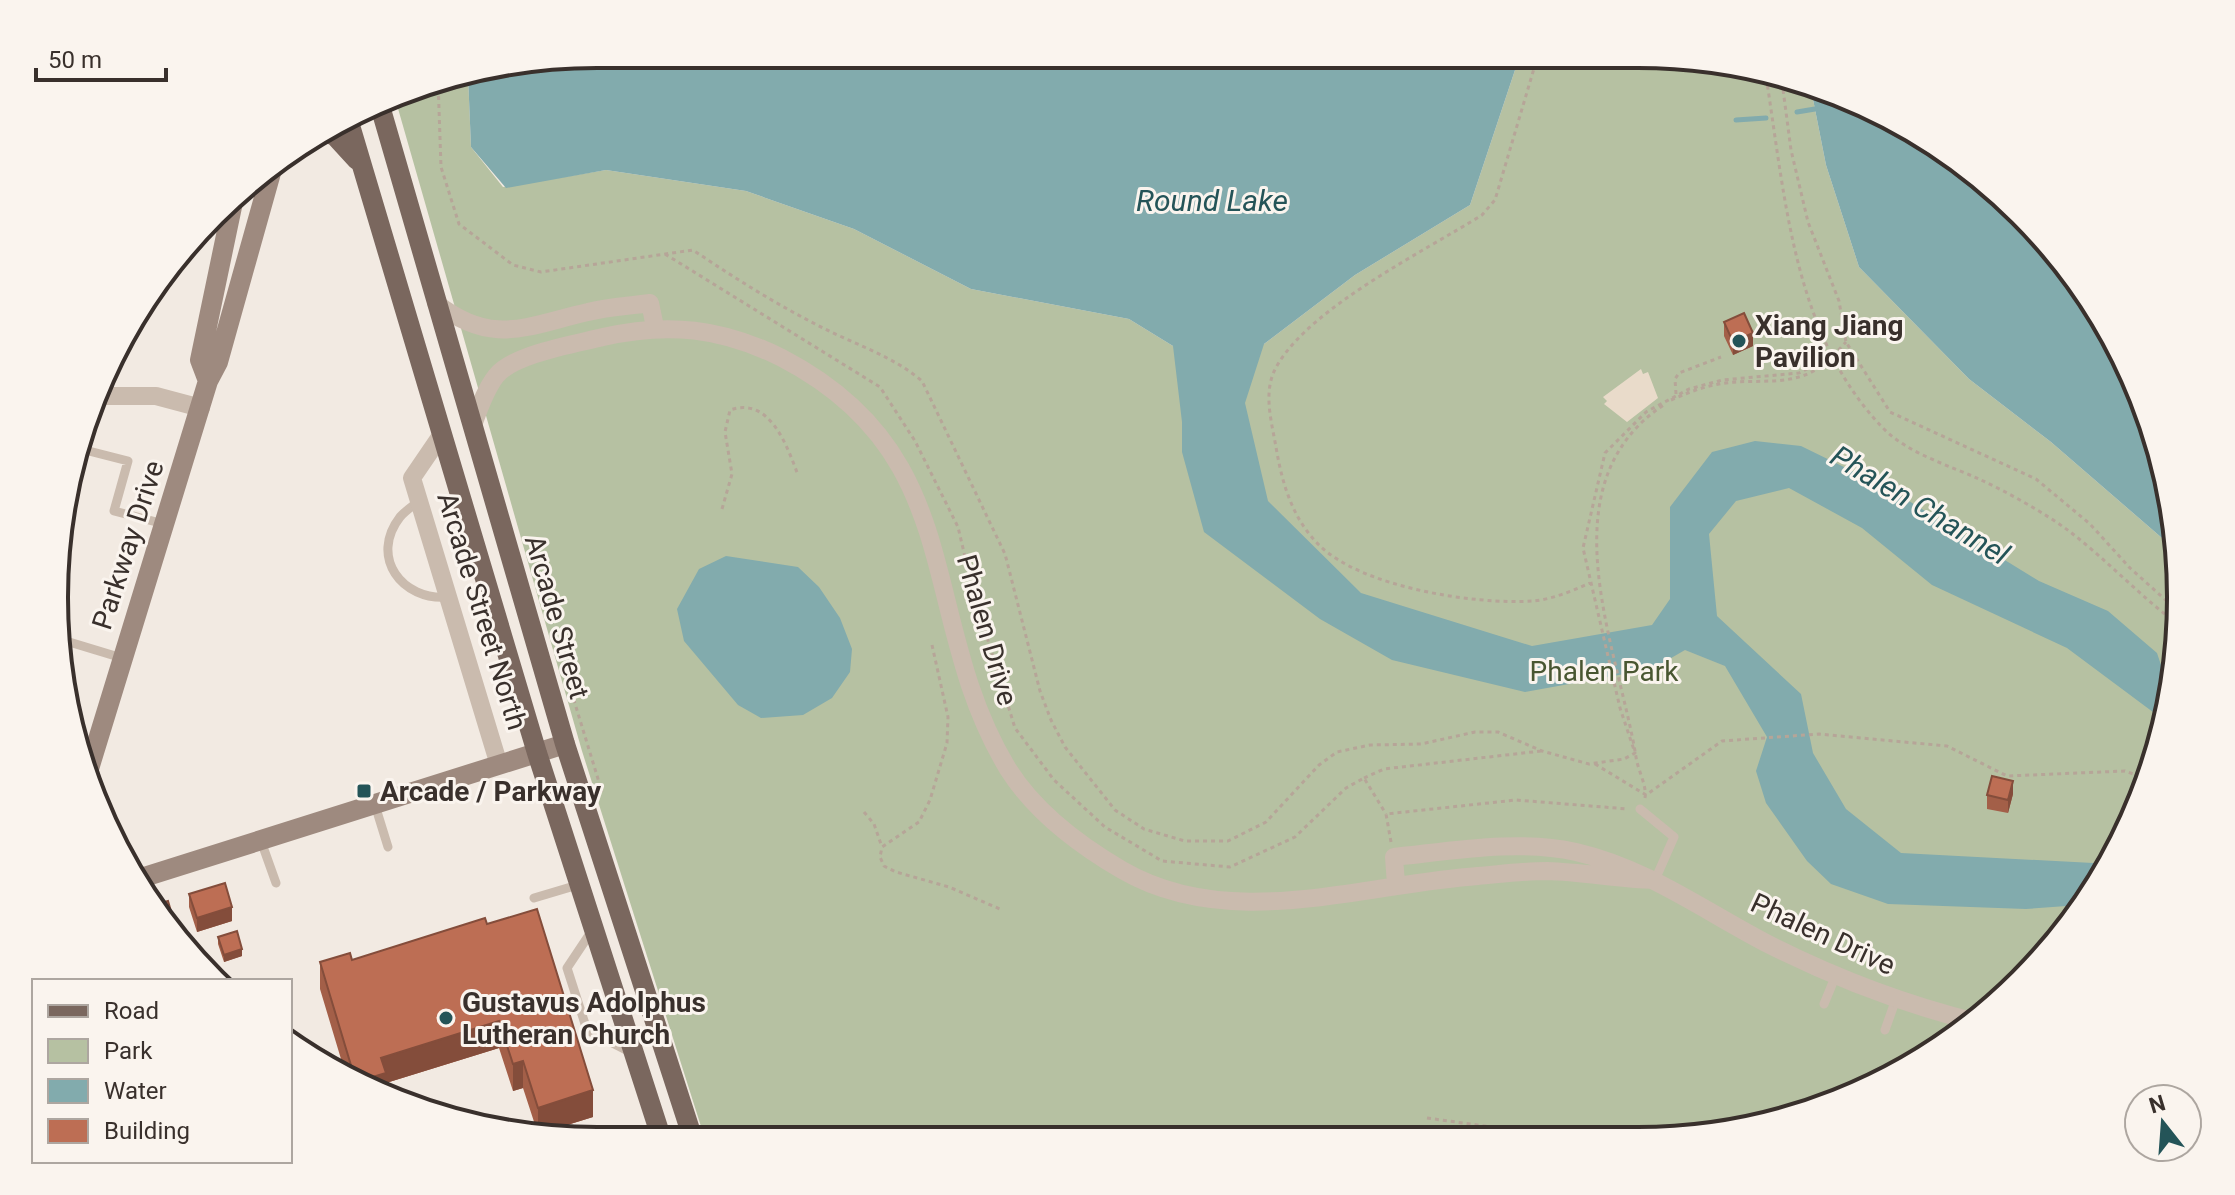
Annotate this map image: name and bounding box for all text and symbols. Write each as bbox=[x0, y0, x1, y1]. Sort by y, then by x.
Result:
scale bar bbox=[36, 32, 166, 82]
text: 50 m bbox=[48, 46, 102, 74]
water label: Round Lake bbox=[1136, 183, 1288, 218]
place label: Xiang Jiang Pavilion bbox=[1755, 309, 1904, 374]
marker: Xiang Jiang Pavilion bbox=[1730, 332, 1748, 350]
water label: Phalen Channel bbox=[1825, 438, 2016, 572]
street label: Parkway Drive bbox=[85, 456, 171, 634]
street label: Arcade Street North bbox=[430, 488, 534, 734]
street label: Arcade Street bbox=[518, 531, 596, 703]
street label: Phalen Drive bbox=[950, 551, 1024, 709]
park label: Phalen Park bbox=[1530, 655, 1679, 688]
place label: Arcade / Parkway bbox=[380, 775, 602, 808]
marker: Arcade / Parkway bbox=[355, 782, 373, 800]
street label: Phalen Drive bbox=[1746, 886, 1900, 982]
legend bbox=[32, 979, 292, 1163]
place label: Gustavus Adolphus Lutheran Church bbox=[462, 986, 706, 1051]
text: Road bbox=[104, 997, 159, 1025]
marker: Gustavus Adolphus Lutheran Church bbox=[437, 1009, 455, 1027]
text: Park bbox=[104, 1037, 153, 1065]
text: Water bbox=[104, 1077, 167, 1105]
north arrow bbox=[2123, 1083, 2203, 1163]
text: N bbox=[2146, 1090, 2168, 1119]
text: Building bbox=[104, 1117, 190, 1145]

